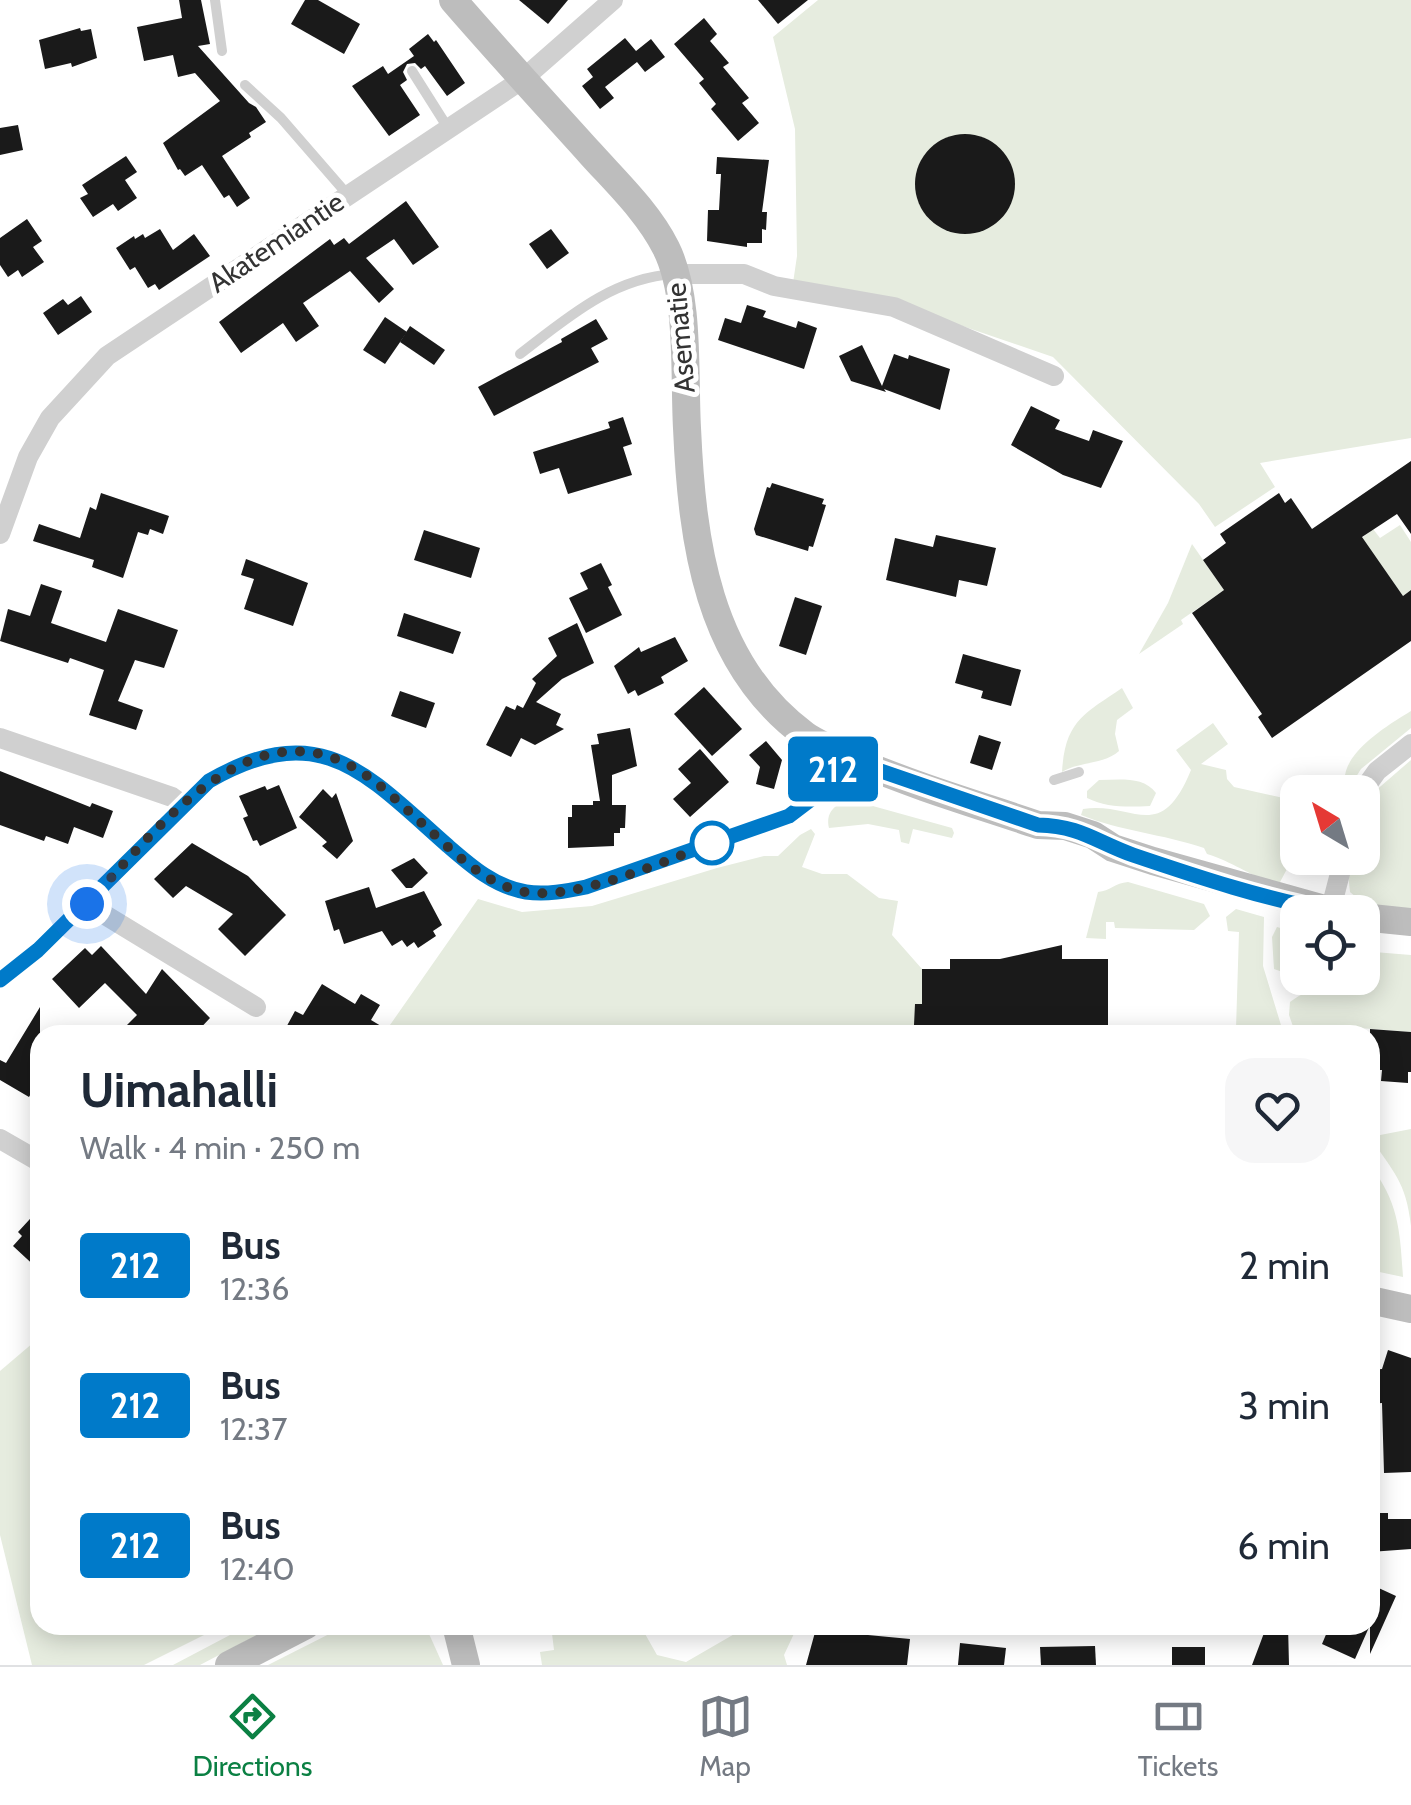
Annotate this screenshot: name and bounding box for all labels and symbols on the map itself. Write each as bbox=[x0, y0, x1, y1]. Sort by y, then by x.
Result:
street label: Akatemiantie bbox=[202, 184, 350, 300]
street label: Asematie bbox=[658, 281, 702, 395]
line badge: 212 bbox=[776, 736, 890, 802]
north arrow bbox=[1280, 775, 1380, 875]
unlabelled marker bbox=[691, 822, 733, 864]
your location bbox=[62, 879, 112, 929]

